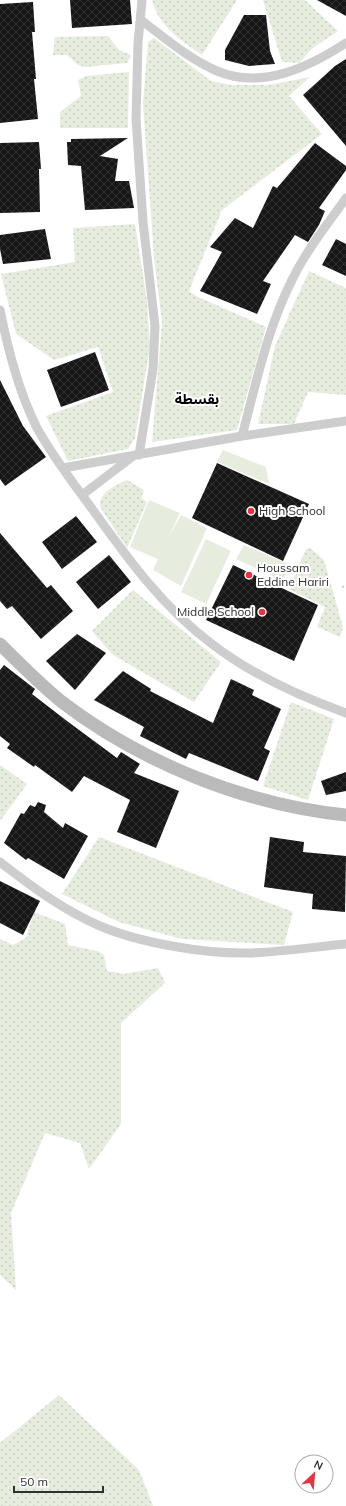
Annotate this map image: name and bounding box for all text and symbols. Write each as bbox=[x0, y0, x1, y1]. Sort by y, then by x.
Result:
district label: بقسطة bbox=[175, 390, 219, 408]
place label: High School bbox=[259, 503, 325, 518]
marker: High School bbox=[246, 506, 256, 516]
place label: Houssam Eddine Hariri bbox=[257, 560, 329, 589]
marker: Houssam Eddine Hariri bbox=[244, 570, 254, 580]
place label: Middle School bbox=[177, 604, 254, 619]
marker: Middle School bbox=[257, 607, 267, 617]
north arrow bbox=[294, 1454, 334, 1494]
text: N bbox=[312, 1457, 325, 1473]
scale bar bbox=[14, 1468, 103, 1494]
text: 50 m bbox=[20, 1474, 48, 1489]

